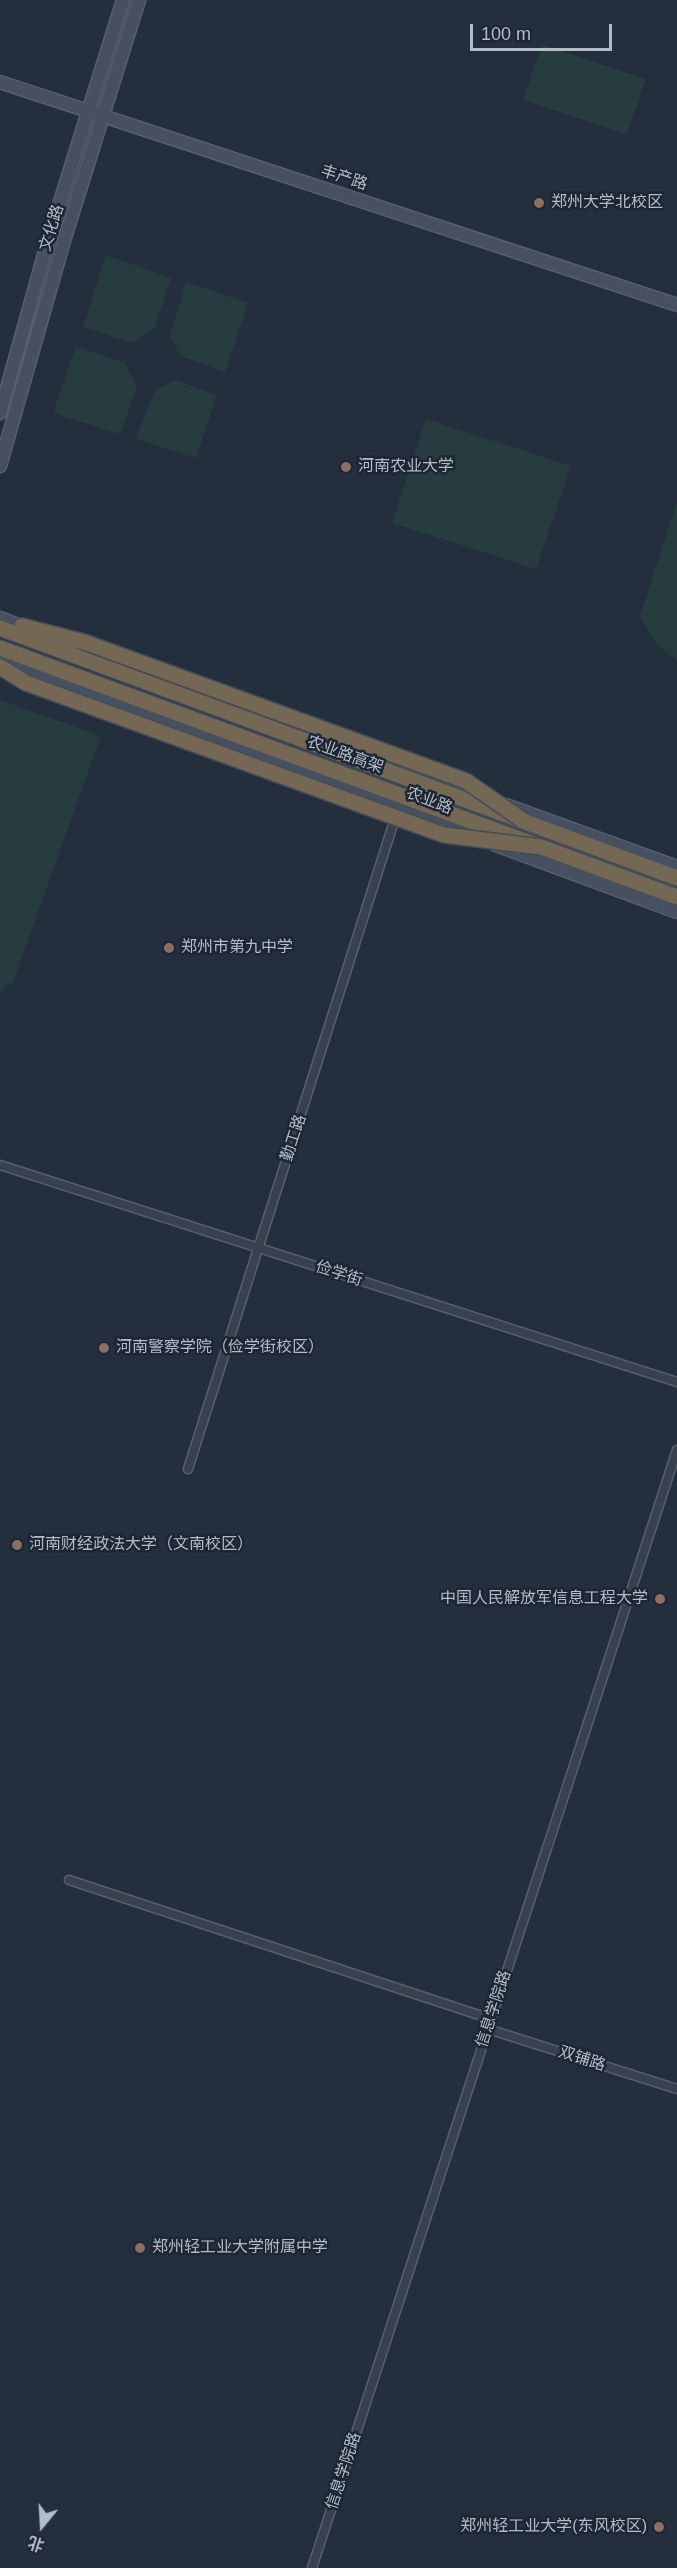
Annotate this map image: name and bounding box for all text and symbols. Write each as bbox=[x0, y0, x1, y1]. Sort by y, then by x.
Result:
scale bar bbox=[473, 12, 616, 50]
text: 100 m bbox=[481, 24, 531, 44]
street label: 丰产路 bbox=[318, 161, 370, 195]
place label: 郑州大学北校区 bbox=[551, 193, 663, 213]
marker: 郑州大学北校区 bbox=[532, 196, 546, 210]
street label: 文化路 bbox=[36, 202, 68, 254]
place label: 河南农业大学 bbox=[358, 457, 454, 477]
marker: 河南农业大学 bbox=[339, 460, 353, 474]
street label: 农业路高架 bbox=[304, 732, 386, 778]
street label: 农业路 bbox=[403, 783, 455, 819]
place label: 郑州市第九中学 bbox=[181, 938, 293, 958]
marker: 郑州市第九中学 bbox=[162, 941, 176, 955]
street label: 勤工路 bbox=[277, 1112, 311, 1164]
street label: 俭学街 bbox=[313, 1257, 365, 1291]
place label: 河南警察学院（俭学街校区） bbox=[116, 1338, 324, 1358]
marker: 河南警察学院（俭学街校区） bbox=[97, 1341, 111, 1355]
place label: 河南财经政法大学（文南校区） bbox=[29, 1535, 253, 1555]
marker: 河南财经政法大学（文南校区） bbox=[10, 1538, 24, 1552]
place label: 中国人民解放军信息工程大学 bbox=[440, 1589, 648, 1609]
marker: 中国人民解放军信息工程大学 bbox=[653, 1592, 667, 1606]
street label: 信息学院路 bbox=[473, 1968, 515, 2050]
street label: 双铺路 bbox=[556, 2042, 608, 2076]
place label: 郑州轻工业大学附属中学 bbox=[152, 2238, 328, 2258]
marker: 郑州轻工业大学附属中学 bbox=[133, 2241, 147, 2255]
street label: 信息学院路 bbox=[323, 2430, 365, 2512]
north arrow bbox=[12, 2496, 72, 2556]
place label: 郑州轻工业大学(东风校区) bbox=[460, 2517, 647, 2537]
marker: 郑州轻工业大学(东风校区) bbox=[652, 2520, 666, 2534]
text: 北 bbox=[26, 2533, 47, 2554]

